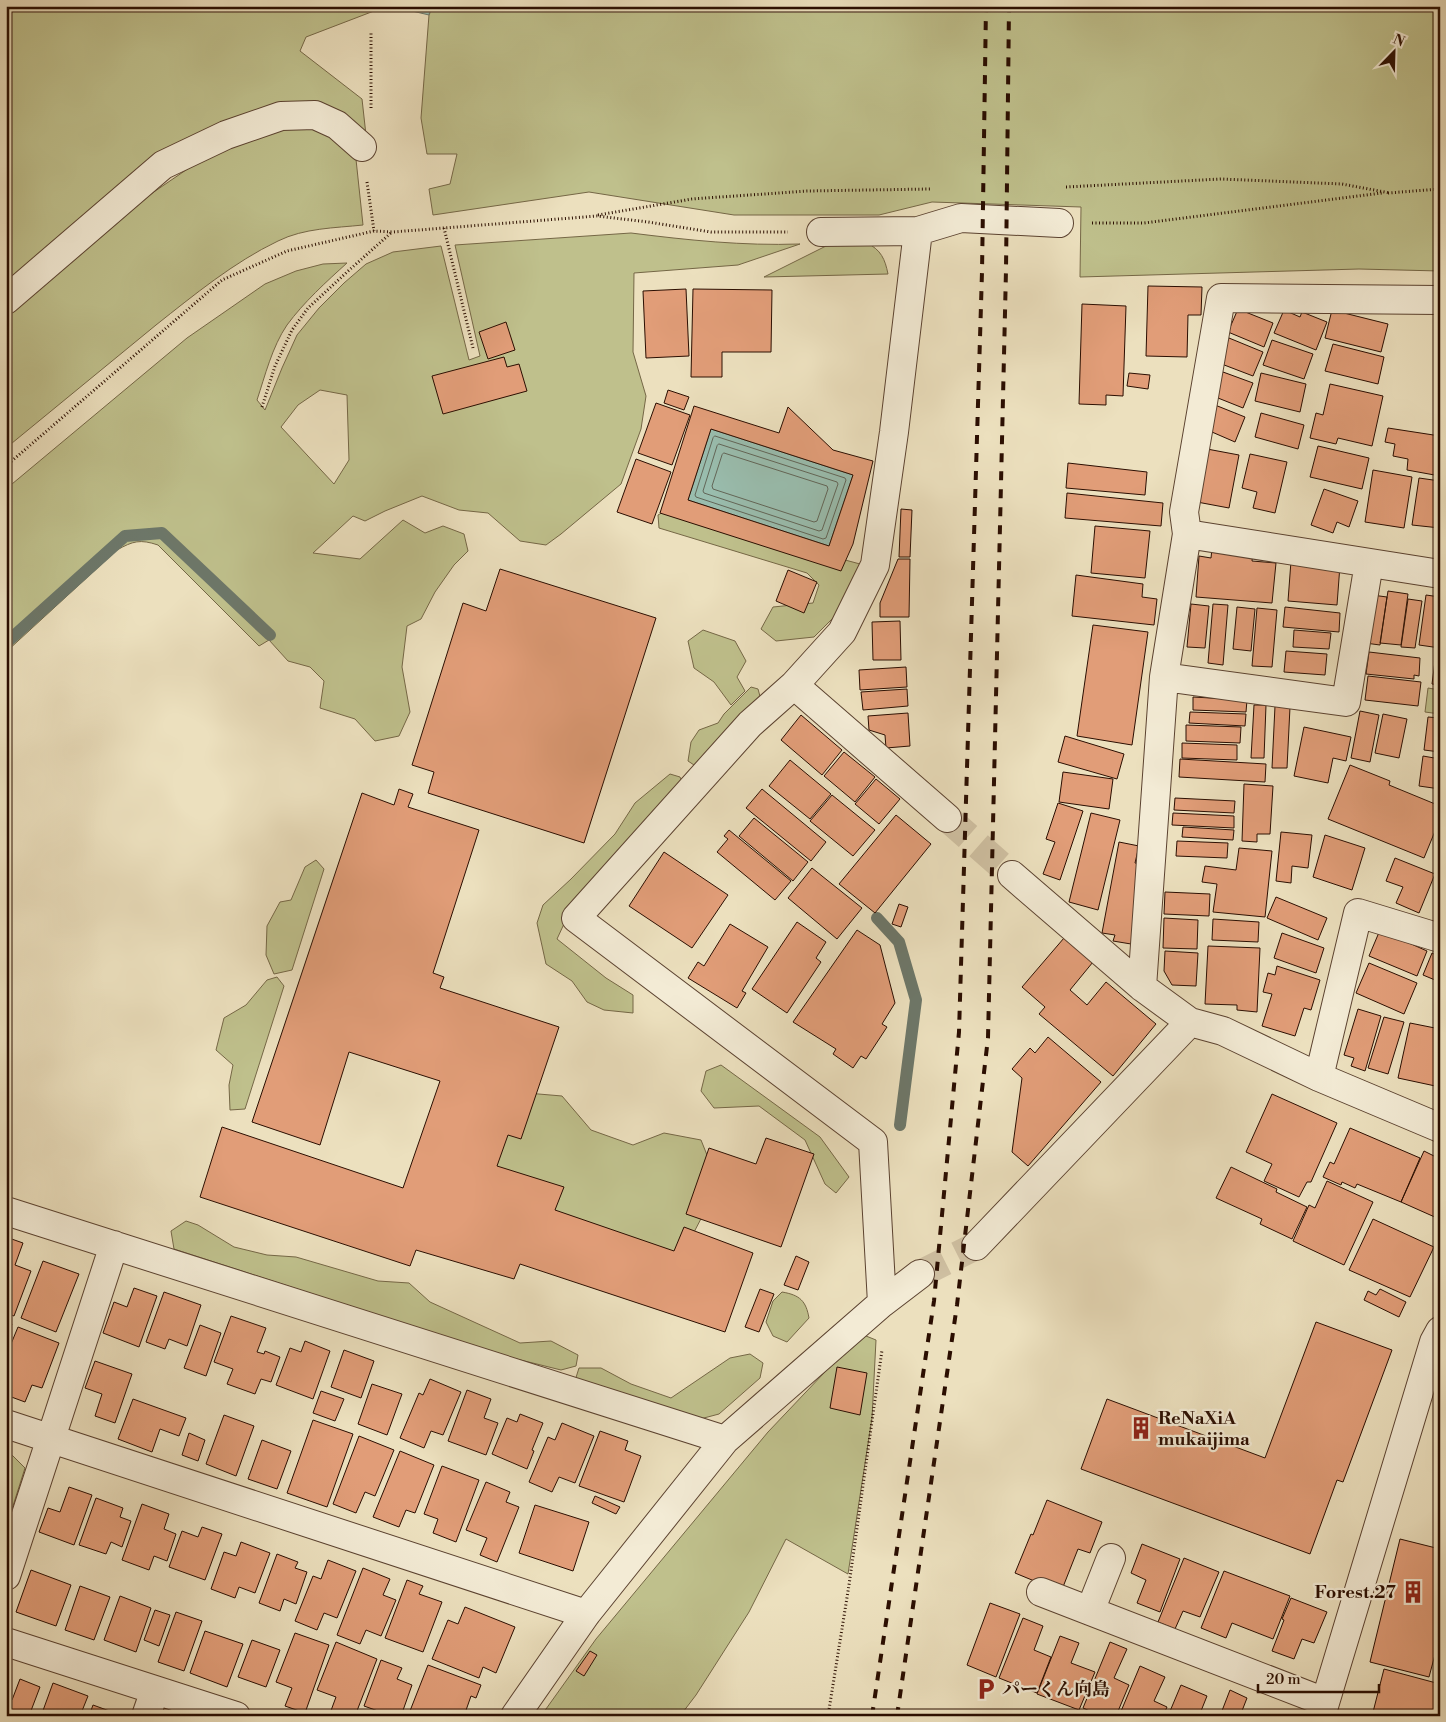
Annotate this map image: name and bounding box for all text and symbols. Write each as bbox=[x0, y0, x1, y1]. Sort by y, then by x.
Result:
north arrow bbox=[1368, 28, 1418, 78]
text: N bbox=[1390, 31, 1407, 51]
place label: ReNaXiA mukaijima bbox=[1158, 1407, 1250, 1451]
building icon: ReNaXiA mukaijima bbox=[1128, 1415, 1154, 1441]
building icon: Forest.27 bbox=[1400, 1579, 1426, 1605]
place label: Forest.27 bbox=[1315, 1581, 1396, 1604]
scale bar bbox=[1258, 1662, 1380, 1694]
text: 20 m bbox=[1266, 1670, 1301, 1689]
parking icon: パーくん向島 bbox=[973, 1676, 999, 1702]
place label: パーくん向島 bbox=[1002, 1678, 1110, 1701]

